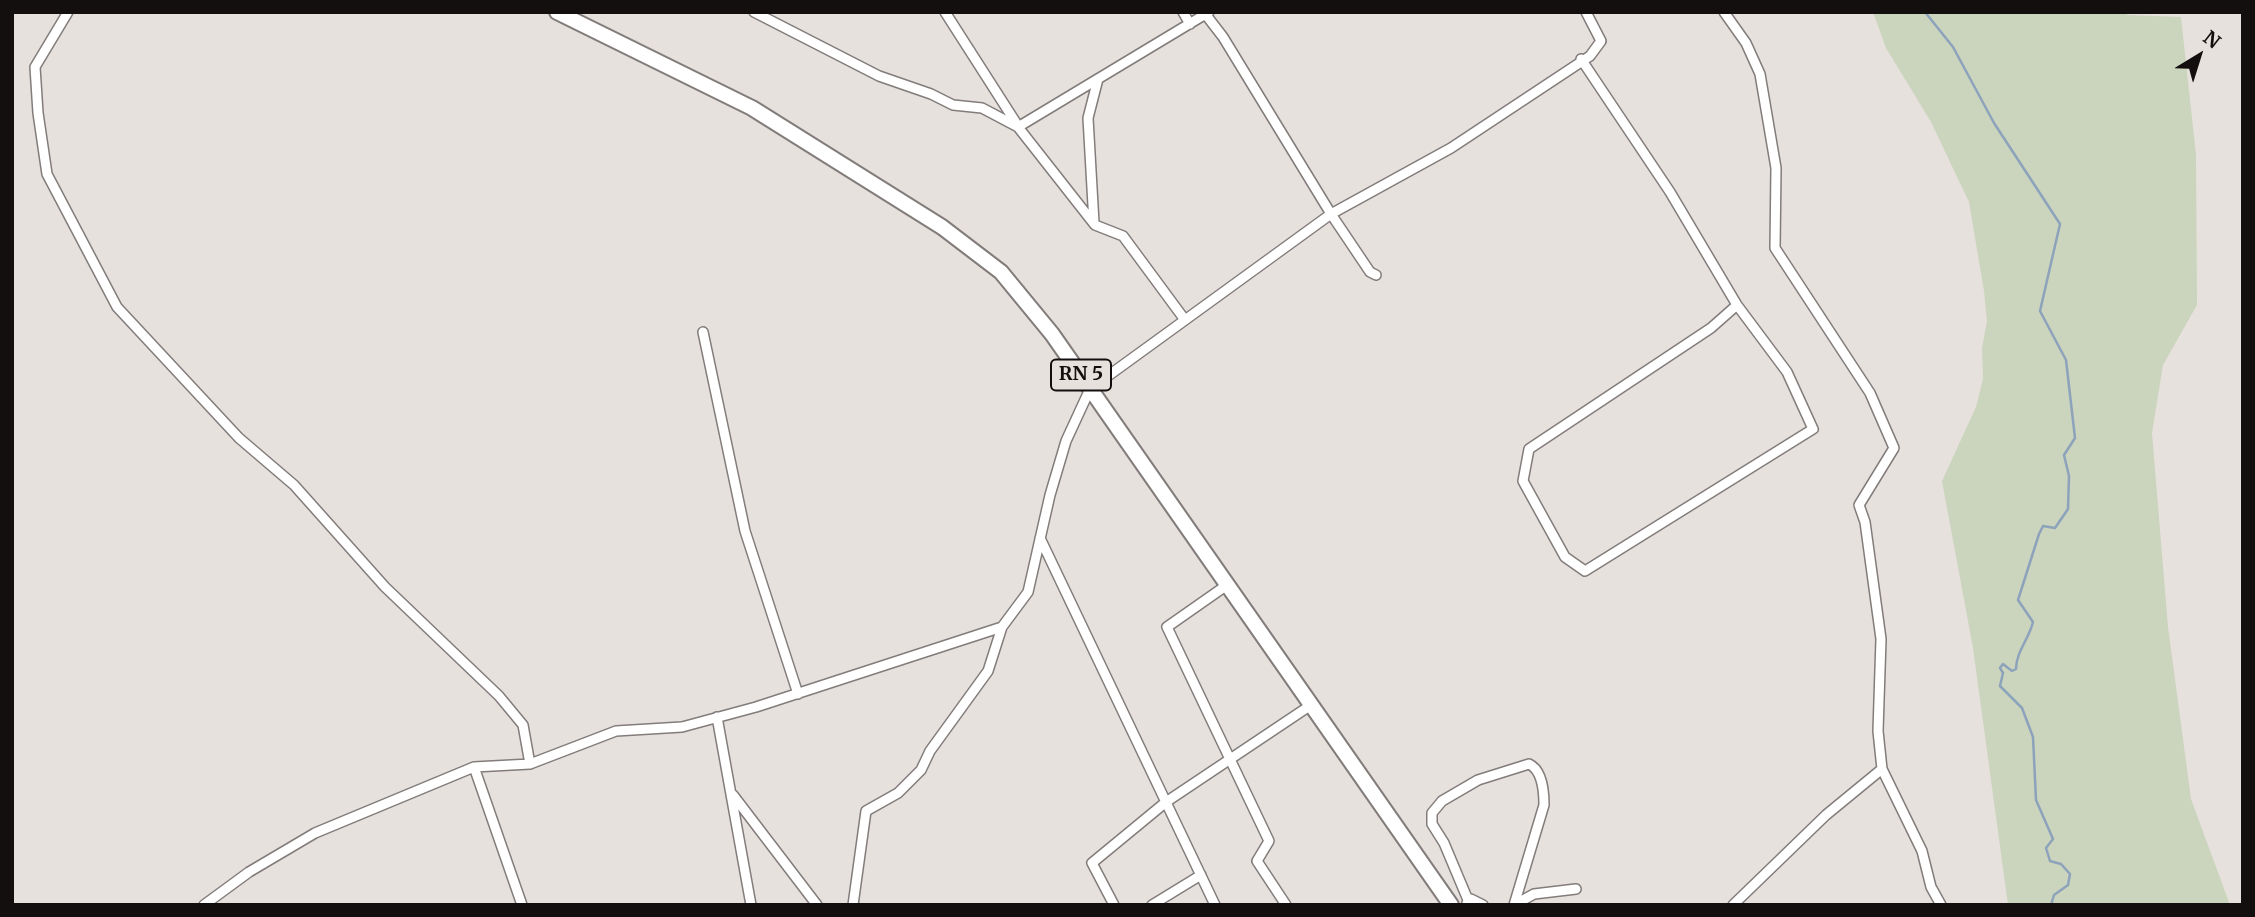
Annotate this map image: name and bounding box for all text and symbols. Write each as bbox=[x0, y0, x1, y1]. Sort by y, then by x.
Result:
north arrow bbox=[2164, 21, 2234, 91]
text: N bbox=[2199, 25, 2225, 54]
road number: RN 5 bbox=[1051, 360, 1111, 390]

